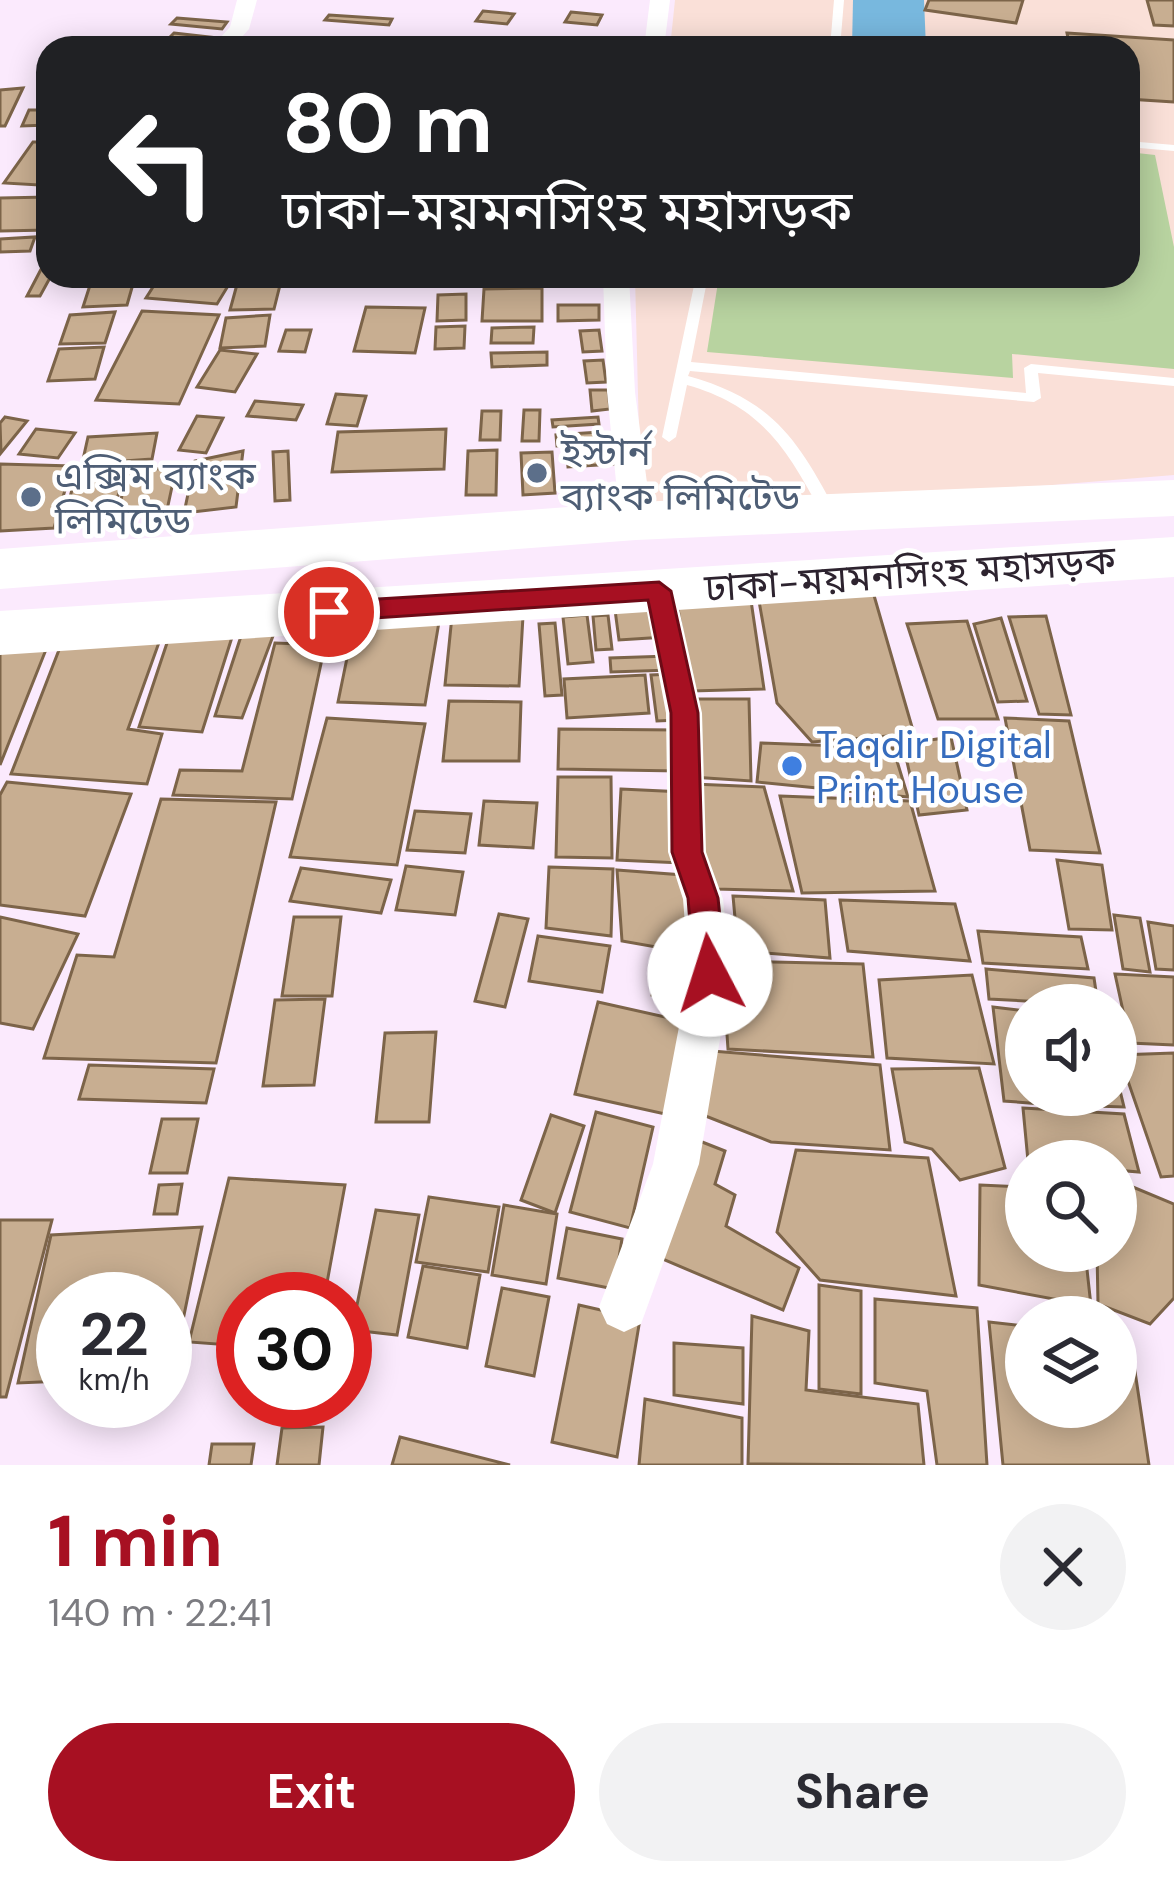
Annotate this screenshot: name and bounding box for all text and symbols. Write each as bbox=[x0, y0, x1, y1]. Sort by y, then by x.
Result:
text: 80 m bbox=[282, 69, 493, 178]
icon: left bbox=[84, 84, 240, 240]
text: ঢাকা-ময়মনসিংহ মহাসড়ক bbox=[282, 175, 852, 246]
place label: ইস্টার্ন ব্যাংক লিমিটেড bbox=[560, 426, 802, 522]
place label: এক্সিম ব্যাংক লিমিটেড bbox=[54, 450, 256, 546]
marker: ইস্টার্ন ব্যাংক লিমিটেড bbox=[524, 460, 550, 486]
marker: এক্সিম ব্যাংক লিমিটেড bbox=[18, 484, 44, 510]
street label: ঢাকা-ময়মনসিংহ মহাসড়ক bbox=[702, 534, 1118, 614]
pin bbox=[278, 561, 380, 663]
icon: arrive bbox=[296, 579, 362, 645]
place label: Taqdir Digital Print House bbox=[816, 719, 1052, 815]
marker: Taqdir Digital Print House bbox=[779, 753, 805, 779]
position arrow bbox=[647, 911, 773, 1037]
map controls bbox=[1005, 984, 1137, 1428]
button: sound bbox=[1005, 984, 1137, 1116]
button: search bbox=[1005, 1140, 1137, 1272]
speed limit sign: 30 bbox=[216, 1272, 372, 1428]
text: 22 bbox=[79, 1295, 149, 1374]
button: layers bbox=[1005, 1296, 1137, 1428]
text: km/h bbox=[79, 1360, 149, 1399]
text: 1 min bbox=[48, 1495, 223, 1588]
button: close bbox=[1000, 1504, 1126, 1630]
text: 140 m · 22:41 bbox=[48, 1587, 273, 1638]
button: Exit bbox=[48, 1723, 575, 1861]
button: Share bbox=[599, 1723, 1126, 1861]

